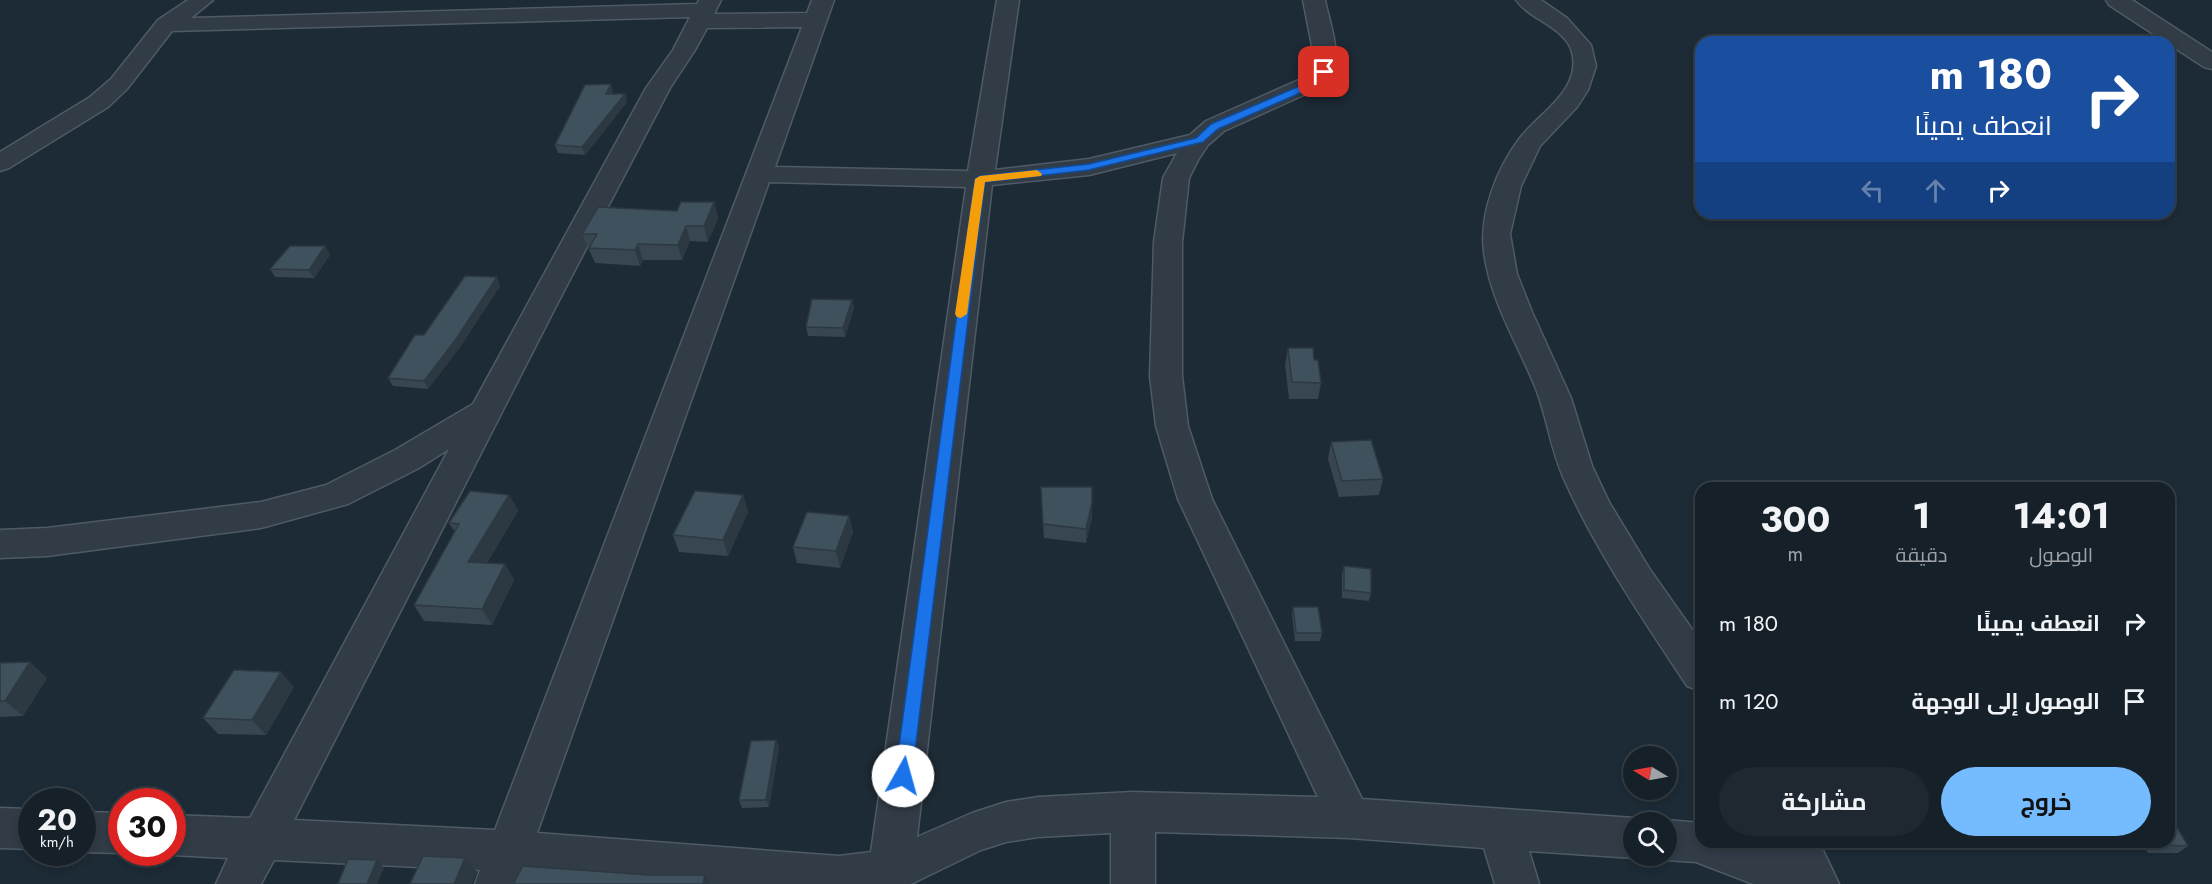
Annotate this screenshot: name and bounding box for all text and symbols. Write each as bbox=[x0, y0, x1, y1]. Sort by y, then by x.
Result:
text: 180 m bbox=[1929, 44, 2052, 105]
pin bbox=[1298, 46, 1349, 97]
icon: arrive bbox=[1307, 55, 1340, 88]
icon: right bbox=[2073, 60, 2151, 138]
text: انعطف يمينًا bbox=[1914, 106, 2052, 145]
icon: left bbox=[1856, 174, 1889, 207]
icon: ahead bbox=[1919, 174, 1952, 207]
icon: right bbox=[1982, 174, 2015, 207]
text: 1 bbox=[1912, 489, 1931, 541]
text: 14:01 bbox=[2013, 489, 2110, 541]
text: 300 bbox=[1760, 493, 1830, 545]
text: m bbox=[1787, 540, 1803, 569]
text: دقيقة bbox=[1895, 541, 1947, 570]
text: الوصول bbox=[2029, 541, 2093, 570]
text: 180 m bbox=[1719, 607, 1778, 639]
text: انعطف يمينًا bbox=[1976, 607, 2100, 639]
icon: right bbox=[2118, 607, 2151, 640]
text: 120 m bbox=[1719, 685, 1778, 717]
text: الوصول إلى الوجهة bbox=[1912, 685, 2100, 717]
icon: arrive bbox=[2118, 685, 2151, 718]
position arrow bbox=[871, 744, 935, 808]
north arrow bbox=[1623, 746, 1677, 800]
map controls bbox=[1623, 746, 1677, 866]
button: مشاركة bbox=[1719, 767, 1929, 836]
button: خروج bbox=[1941, 767, 2151, 836]
speed limit sign: 30 bbox=[108, 788, 186, 866]
text: 20 bbox=[37, 798, 77, 841]
button: search bbox=[1623, 812, 1677, 866]
text: km/h bbox=[40, 831, 74, 853]

